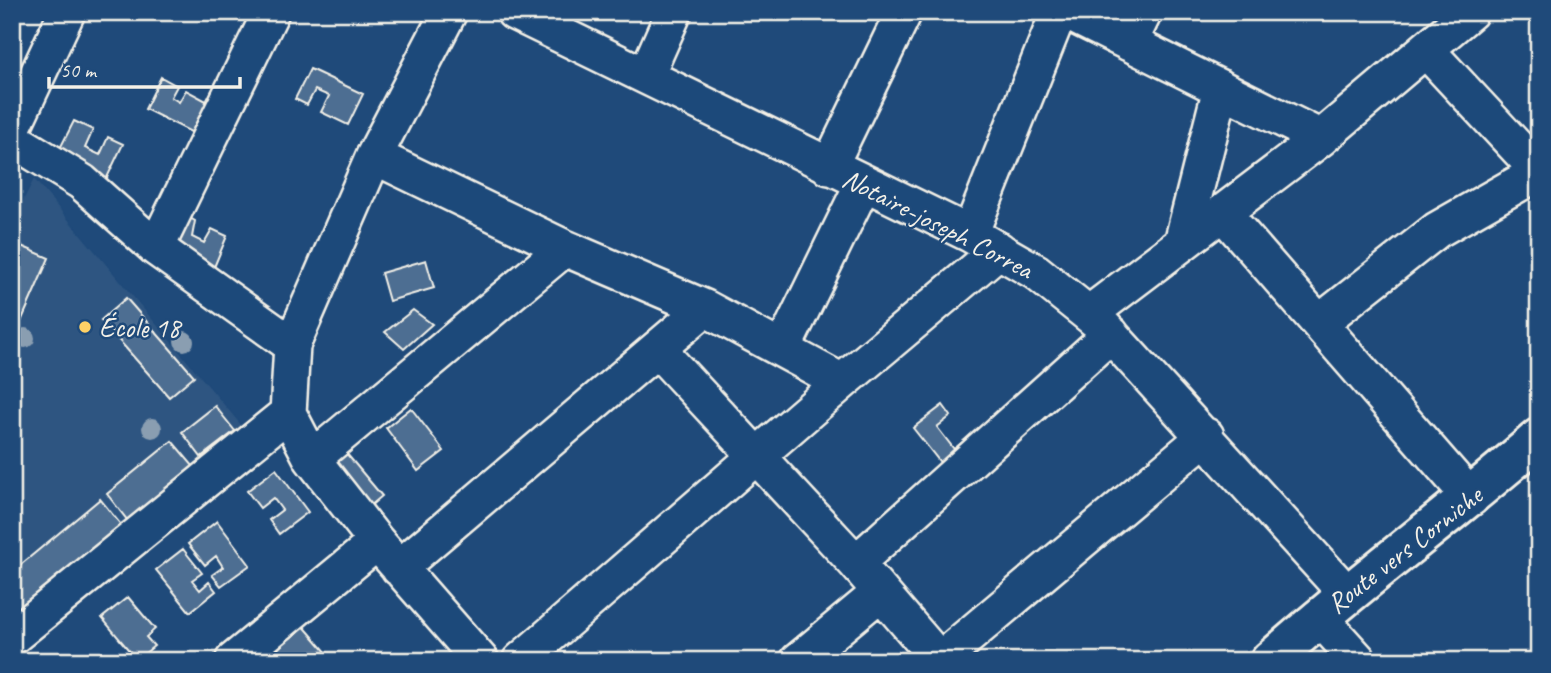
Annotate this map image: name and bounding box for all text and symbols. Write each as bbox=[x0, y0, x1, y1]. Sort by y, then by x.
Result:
scale bar bbox=[49, 46, 240, 90]
text: 50 m bbox=[60, 57, 98, 83]
street label: Notaire-joseph Correa bbox=[837, 160, 1040, 287]
place label: École 18 bbox=[99, 310, 182, 345]
marker: École 18 bbox=[77, 319, 93, 335]
street label: Route vers Corniche bbox=[1320, 477, 1491, 621]

